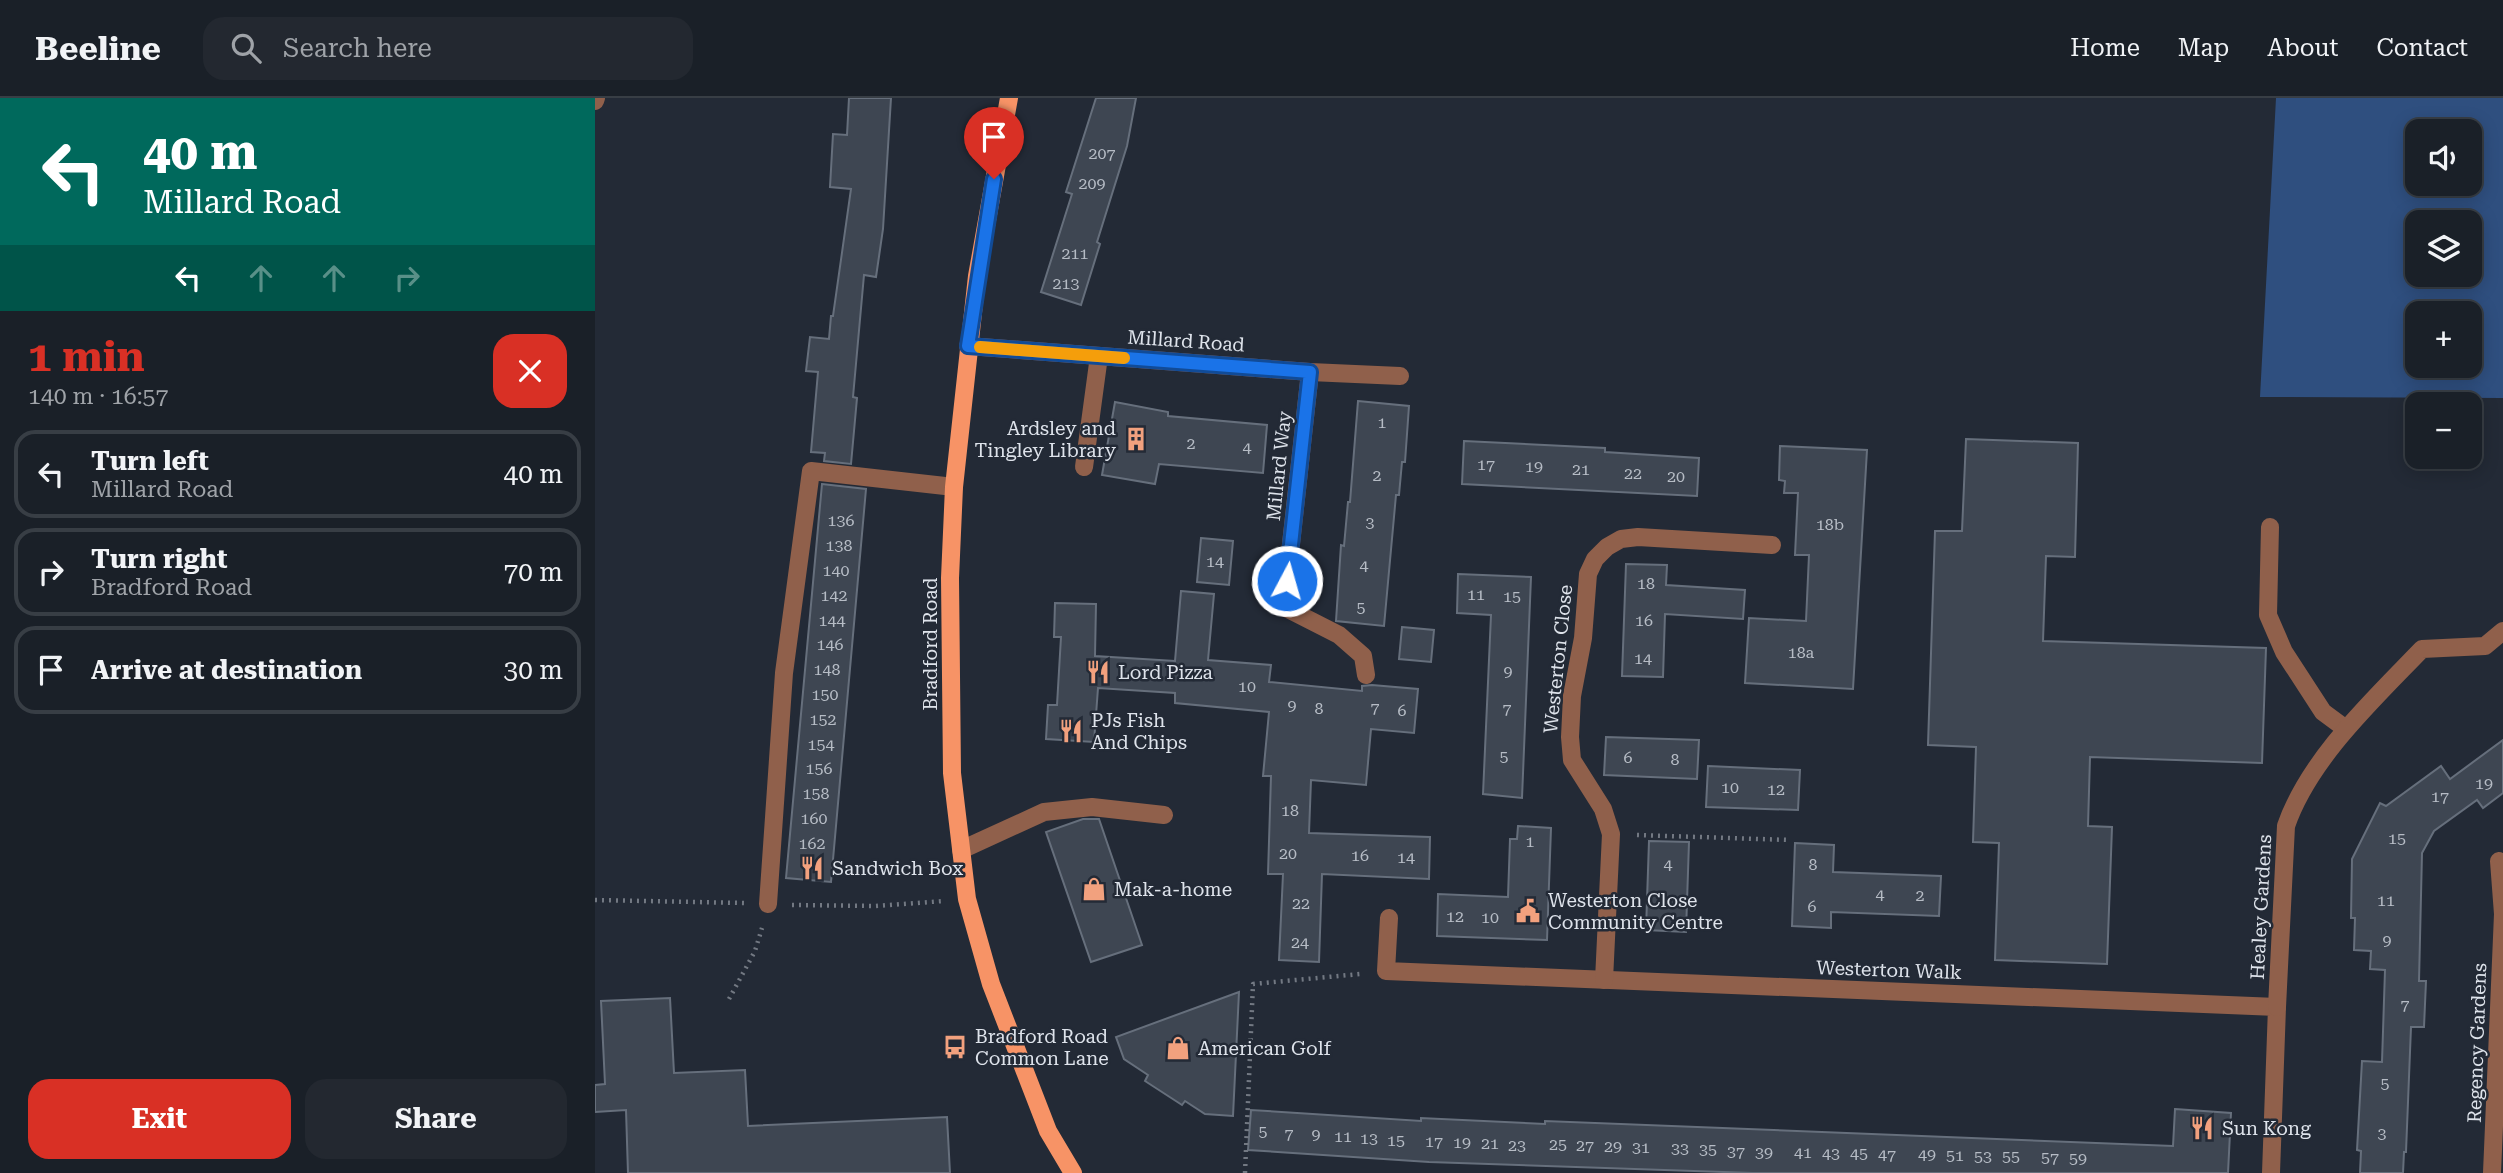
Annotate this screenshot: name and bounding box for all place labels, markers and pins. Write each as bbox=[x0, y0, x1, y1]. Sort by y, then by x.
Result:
pin bbox=[964, 107, 1024, 179]
place label: Ardsley and Tingley Library bbox=[975, 417, 1117, 462]
building icon: Ardsley and Tingley Library bbox=[1122, 425, 1150, 453]
restaurant icon: Lord Pizza bbox=[1084, 658, 1112, 686]
place label: Lord Pizza bbox=[1118, 661, 1213, 684]
place label: PJs Fish And Chips bbox=[1091, 709, 1187, 754]
restaurant icon: PJs Fish And Chips bbox=[1057, 717, 1085, 745]
restaurant icon: Sandwich Box bbox=[798, 854, 826, 882]
place label: Sandwich Box bbox=[832, 857, 963, 880]
shop icon: Mak-a-home bbox=[1080, 875, 1108, 903]
place label: Mak-a-home bbox=[1114, 878, 1232, 901]
place label: Westerton Close Community Centre bbox=[1548, 889, 1723, 934]
public building icon: Westerton Close Community Centre bbox=[1514, 897, 1542, 925]
place label: Bradford Road Common Lane bbox=[975, 1025, 1109, 1070]
bus stop icon: Bradford Road Common Lane bbox=[941, 1033, 969, 1061]
shop icon: American Golf bbox=[1164, 1034, 1192, 1062]
place label: American Golf bbox=[1198, 1037, 1332, 1060]
restaurant icon: Sun Kong bbox=[2188, 1114, 2216, 1142]
place label: Sun Kong bbox=[2222, 1117, 2311, 1140]

